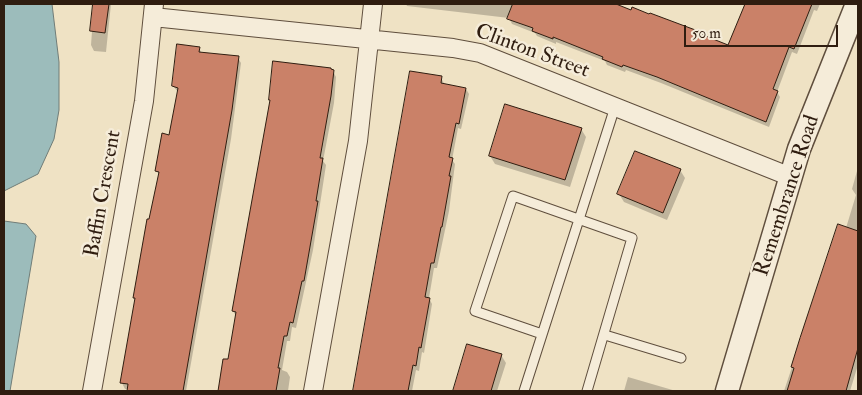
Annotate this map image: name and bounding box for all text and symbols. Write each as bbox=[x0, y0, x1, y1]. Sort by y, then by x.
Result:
scale bar bbox=[687, 15, 841, 47]
street label: Clinton Street bbox=[471, 20, 593, 84]
text: 50 m bbox=[692, 24, 721, 43]
street label: Remembrance Road bbox=[750, 112, 826, 280]
street label: Baffin Crescent bbox=[80, 129, 128, 259]

